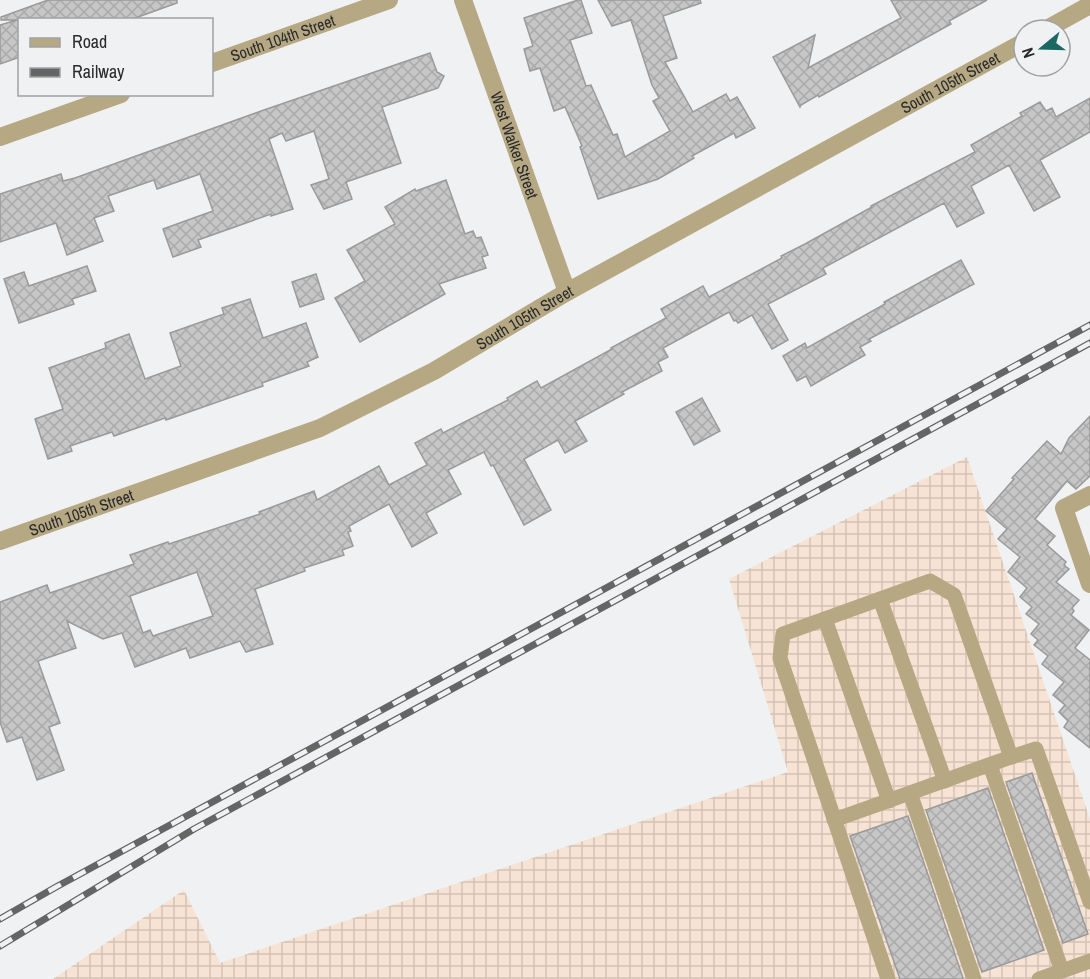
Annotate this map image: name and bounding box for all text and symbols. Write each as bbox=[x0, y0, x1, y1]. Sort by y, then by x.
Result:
street label: South 104th Street bbox=[227, 9, 338, 67]
legend bbox=[18, 18, 213, 96]
north arrow bbox=[1012, 18, 1072, 78]
text: Road bbox=[72, 29, 107, 54]
text: N bbox=[1016, 45, 1040, 61]
street label: South 105th Street bbox=[897, 46, 1004, 118]
text: Railway bbox=[72, 59, 125, 84]
street label: West Walker Street bbox=[485, 88, 544, 202]
street label: South 105th Street bbox=[472, 280, 577, 355]
street label: South 105th Street bbox=[26, 484, 137, 541]

